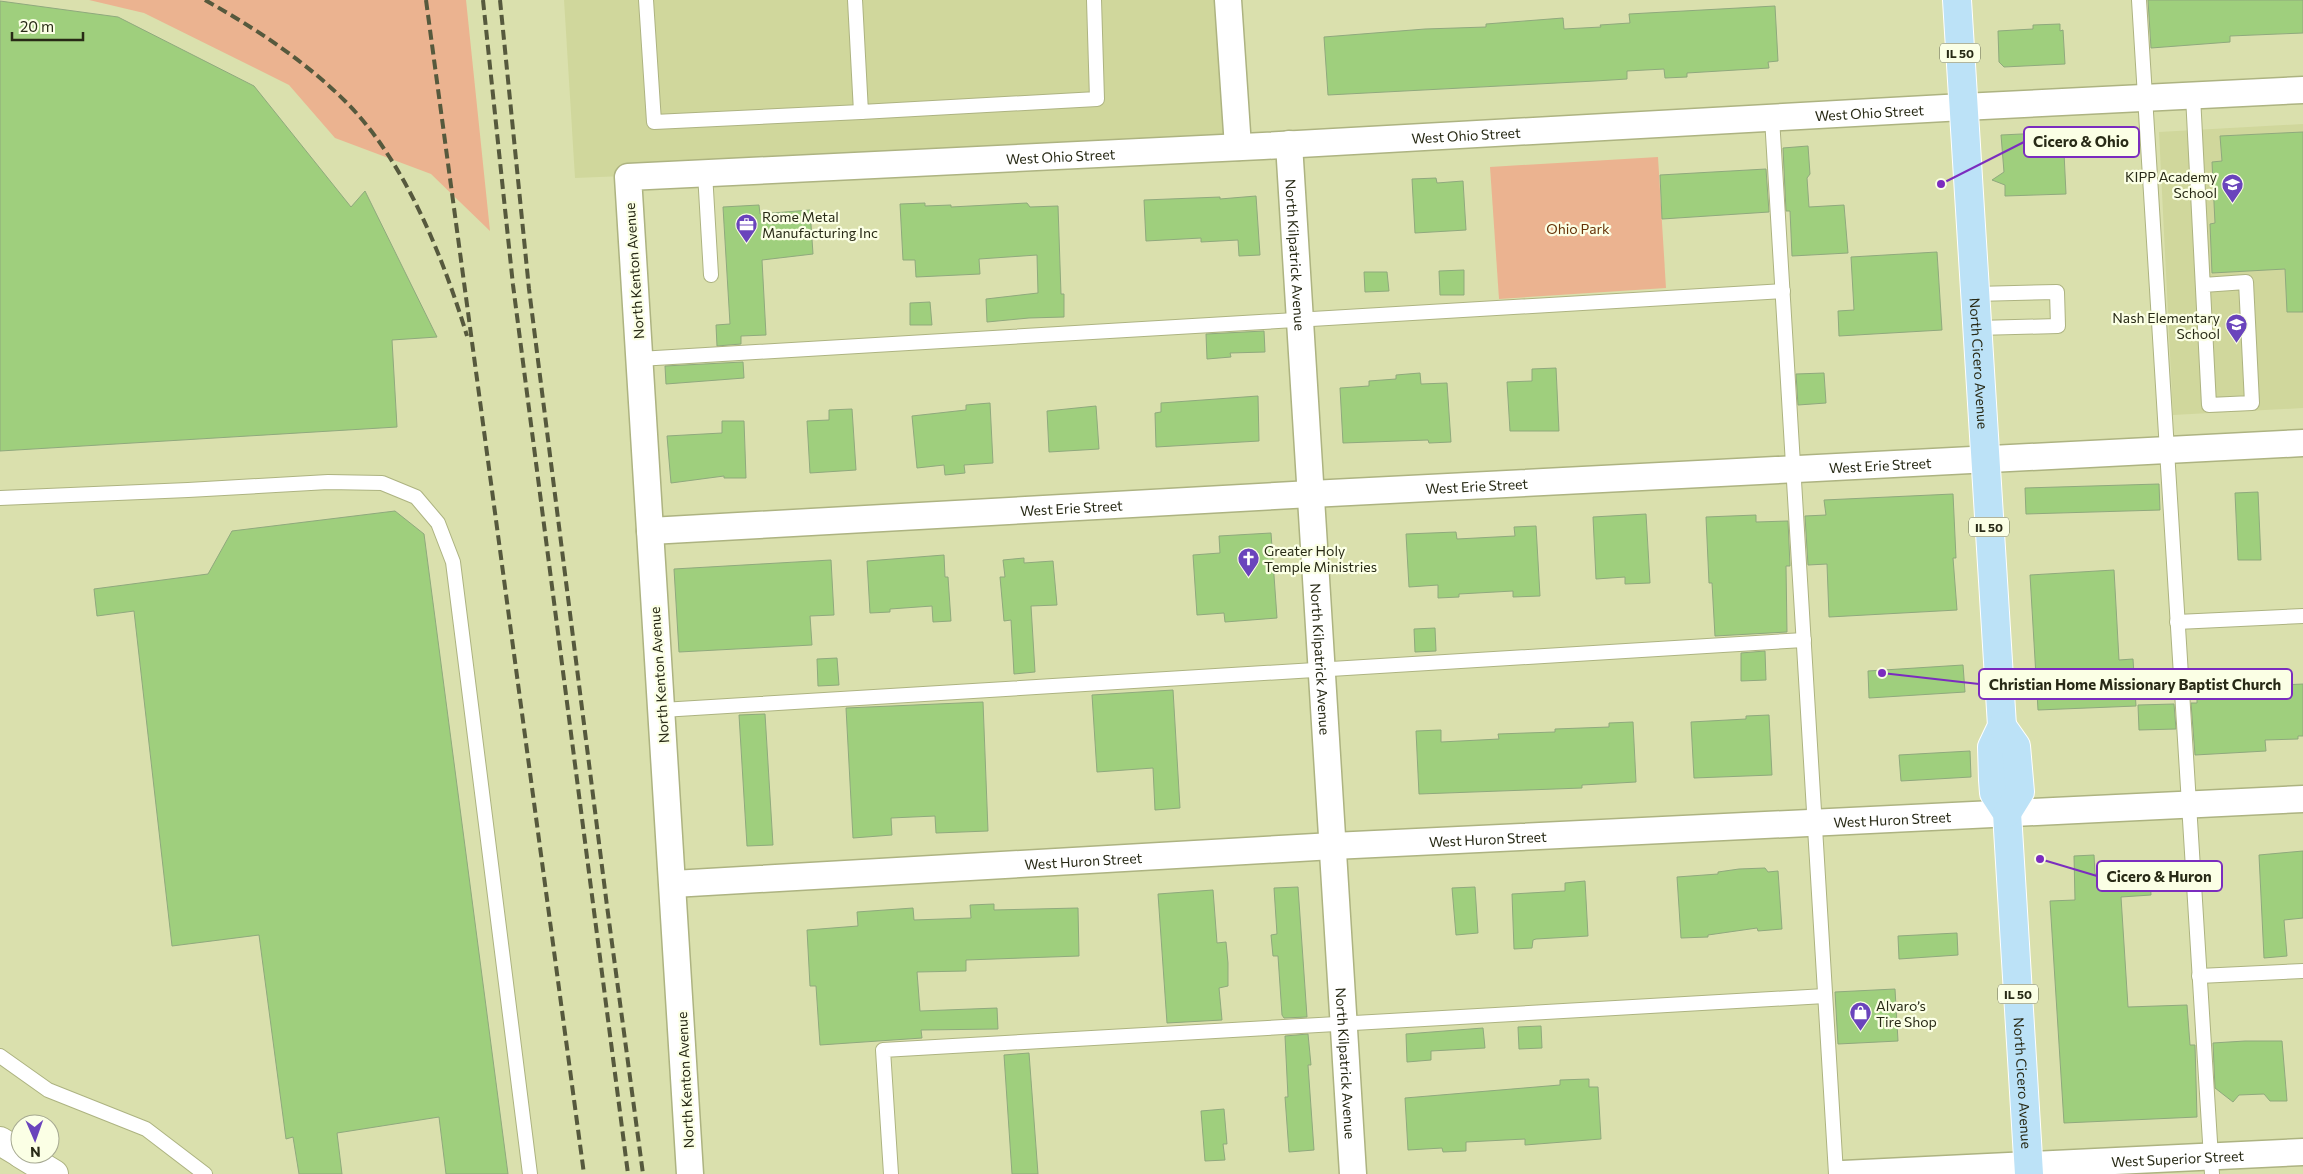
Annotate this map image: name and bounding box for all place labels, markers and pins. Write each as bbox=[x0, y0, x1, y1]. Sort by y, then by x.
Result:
callout: Cicero & Ohio bbox=[2024, 127, 2139, 157]
place label: KIPP Academy School bbox=[2125, 168, 2217, 201]
school or university icon: KIPP Academy School bbox=[2221, 172, 2245, 203]
place label: Rome Metal Manufacturing Inc bbox=[762, 208, 878, 241]
office icon: Rome Metal Manufacturing Inc bbox=[734, 212, 758, 243]
place label: Nash Elementary School bbox=[2112, 309, 2220, 342]
school or university icon: Nash Elementary School bbox=[2224, 313, 2248, 344]
place label: Greater Holy Temple Ministries bbox=[1264, 542, 1377, 575]
church icon: Greater Holy Temple Ministries bbox=[1236, 546, 1260, 577]
callout: Christian Home Missionary Baptist Church bbox=[1979, 669, 2292, 699]
callout: Cicero & Huron bbox=[2097, 861, 2222, 891]
place label: Alvaro’s Tire Shop bbox=[1876, 997, 1937, 1030]
shop icon: Alvaro’s Tire Shop bbox=[1848, 1001, 1872, 1032]

